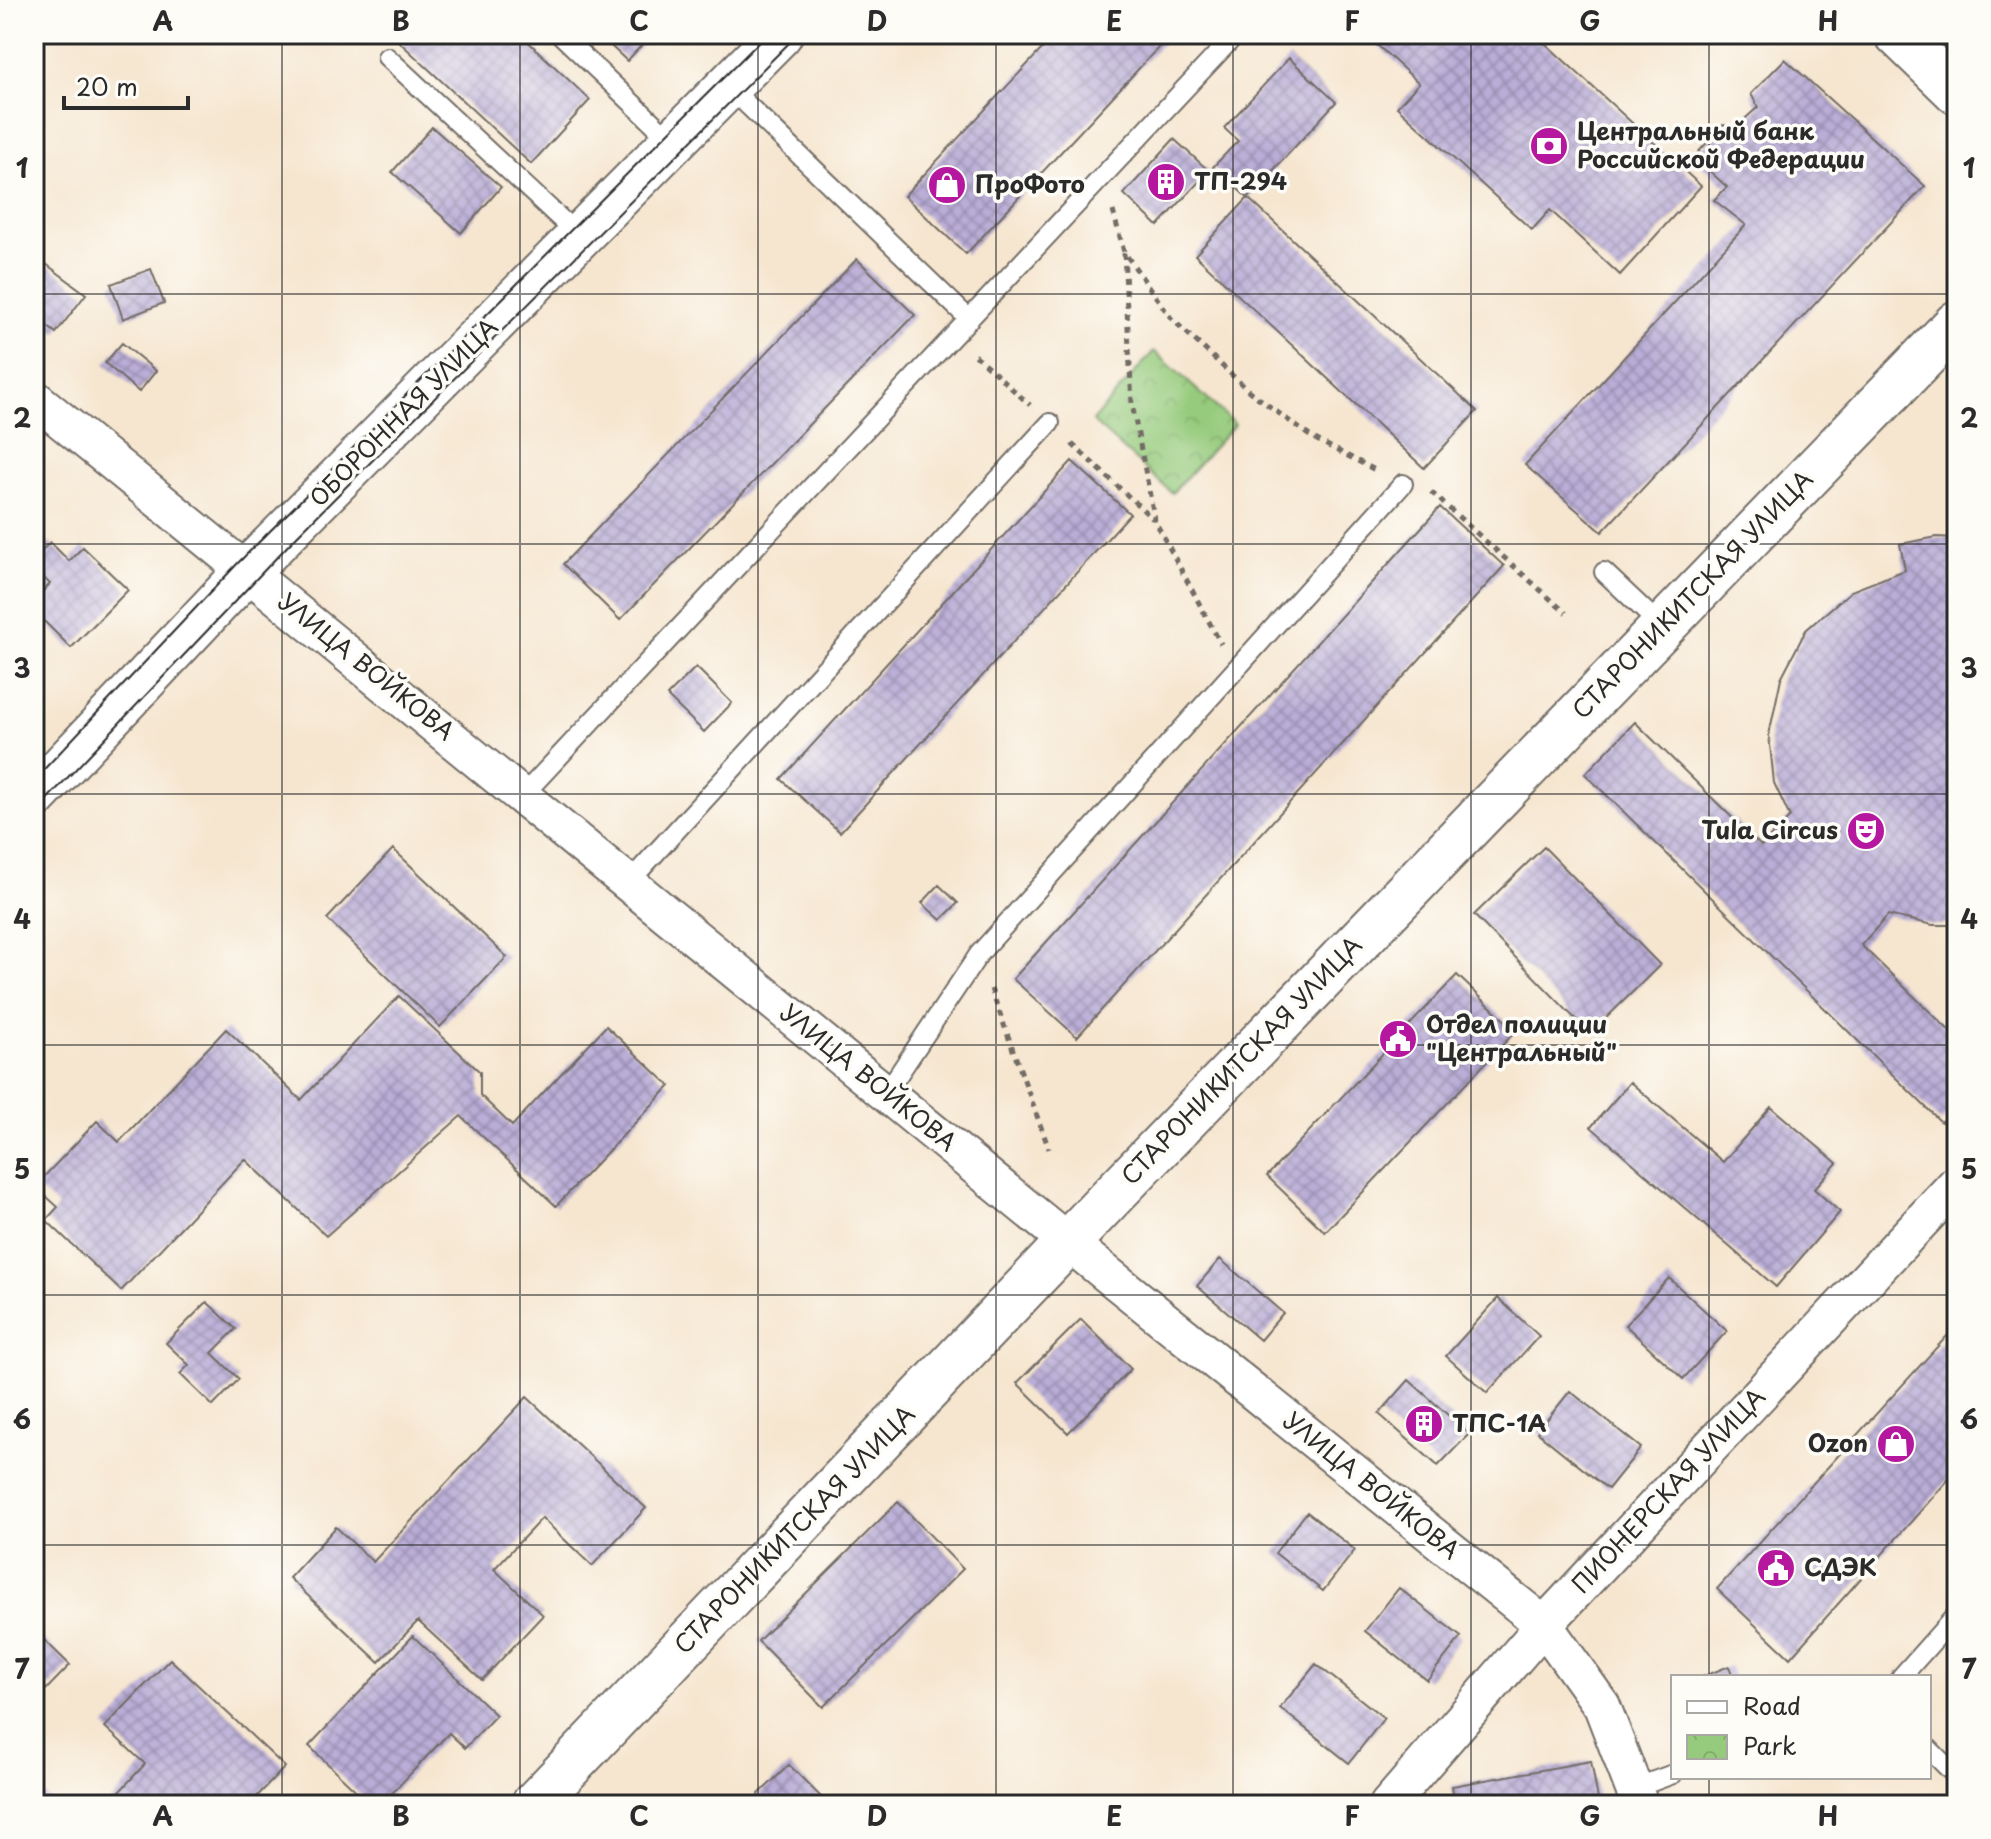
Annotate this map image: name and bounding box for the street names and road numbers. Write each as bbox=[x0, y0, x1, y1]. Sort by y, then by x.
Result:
street label: ОБОРОННАЯ УЛИЦА bbox=[300, 309, 505, 514]
street label: СТАРОНИКИТСКАЯ УЛИЦА bbox=[1563, 461, 1820, 726]
street label: УЛИЦА ВОЙКОВА bbox=[271, 583, 463, 748]
street label: СТАРОНИКИТСКАЯ УЛИЦА bbox=[1112, 927, 1369, 1192]
street label: УЛИЦА ВОЙКОВА bbox=[773, 994, 965, 1159]
street label: ПИОНЕРСКАЯ УЛИЦА bbox=[1563, 1379, 1773, 1600]
street label: СТАРОНИКИТСКАЯ УЛИЦА bbox=[665, 1396, 922, 1661]
street label: УЛИЦА ВОЙКОВА bbox=[1276, 1402, 1468, 1567]

